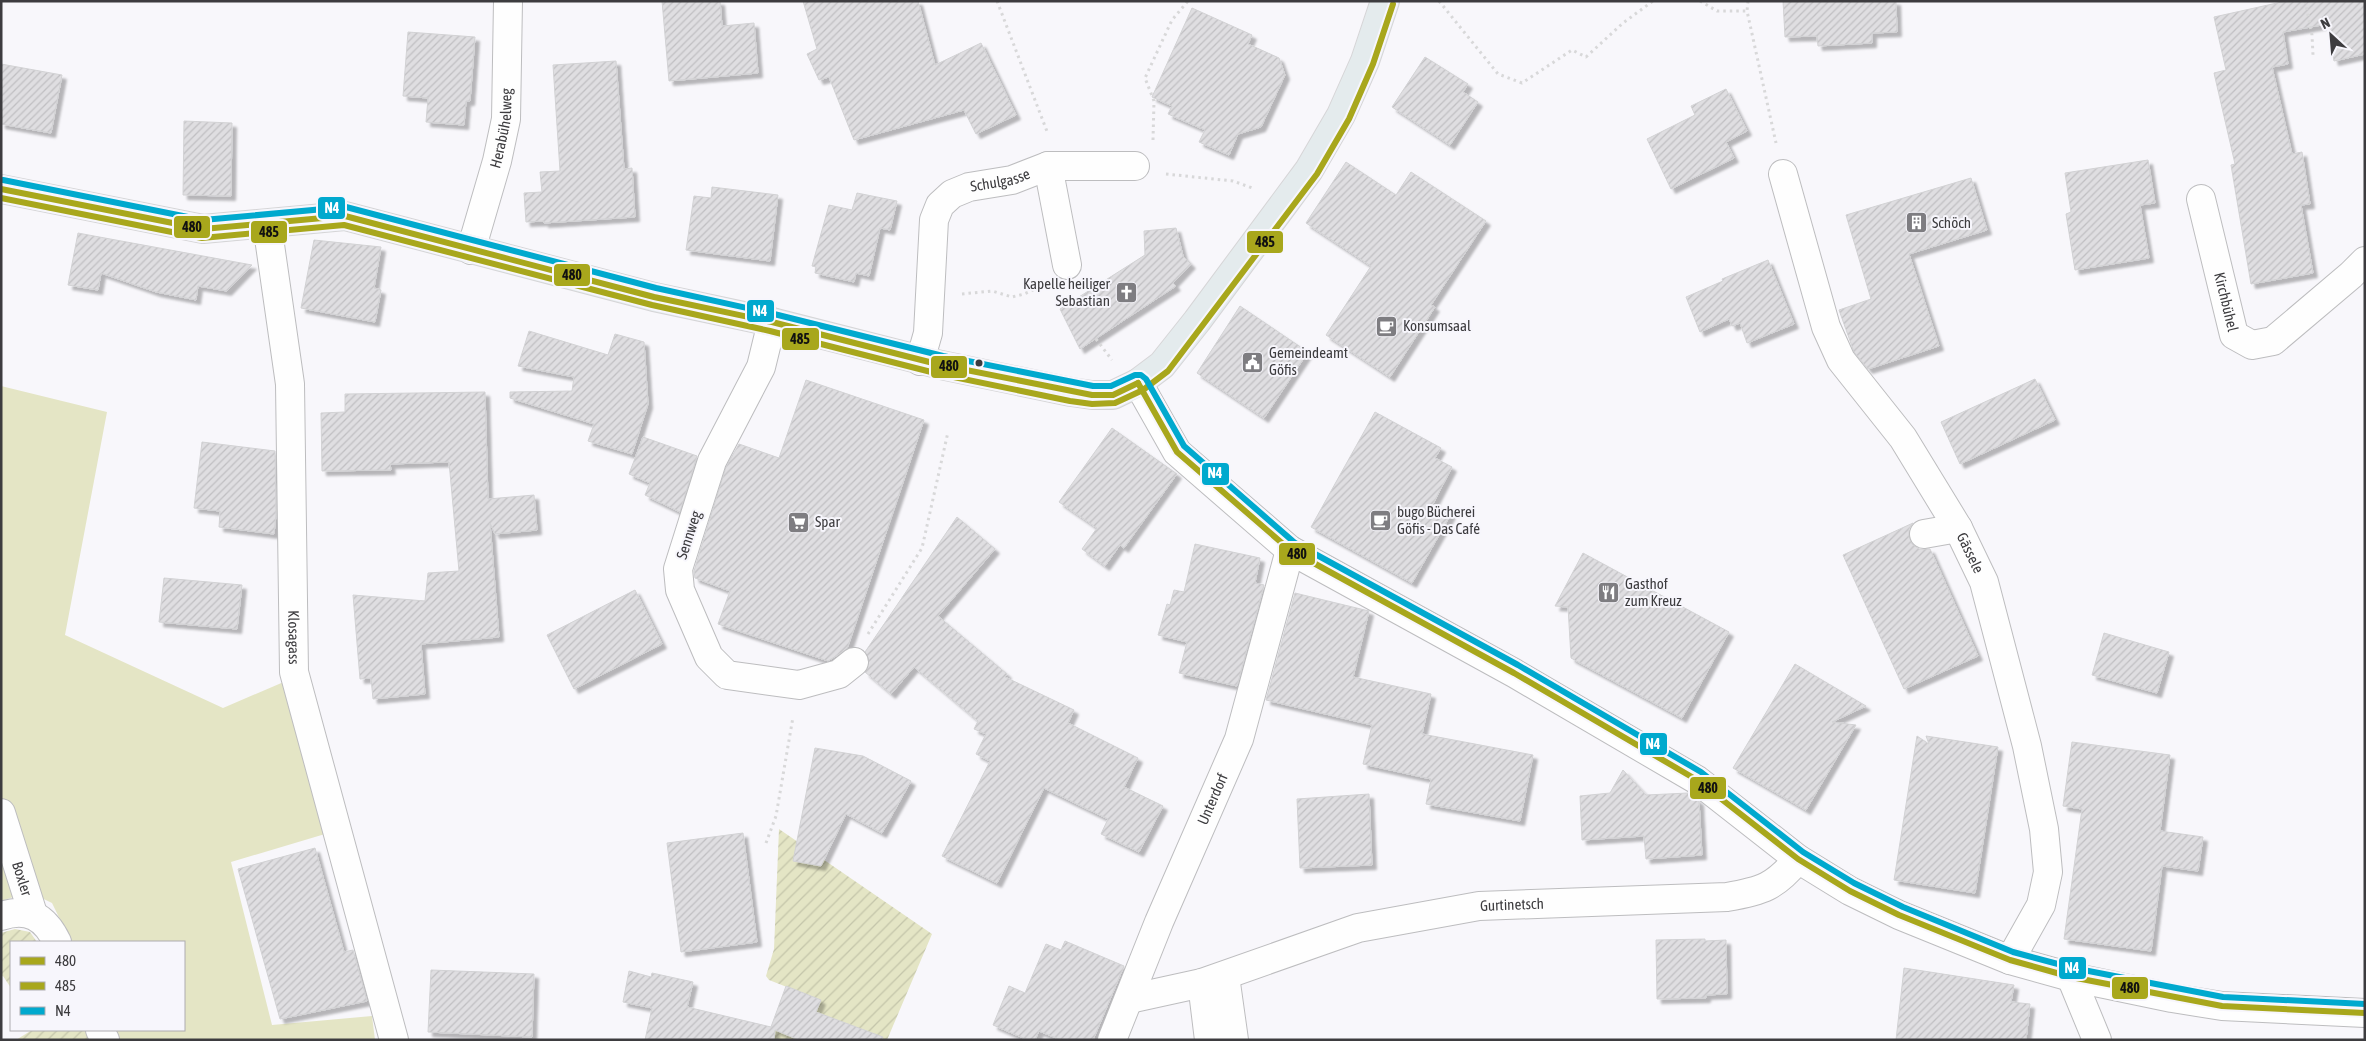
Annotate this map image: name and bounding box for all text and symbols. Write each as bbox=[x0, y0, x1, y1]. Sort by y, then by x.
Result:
north arrow bbox=[2306, 10, 2356, 60]
text: N bbox=[2318, 14, 2333, 32]
street label: Herabühelweg bbox=[486, 87, 515, 170]
street label: Schulgasse bbox=[969, 165, 1032, 195]
line badge: N4 bbox=[317, 196, 346, 220]
text: N4 bbox=[325, 200, 340, 216]
building icon: Schöch bbox=[1904, 211, 1928, 235]
place label: Schöch bbox=[1932, 214, 1971, 231]
line badge: 480 bbox=[173, 215, 211, 239]
text: 480 bbox=[181, 219, 202, 235]
line badge: 485 bbox=[250, 220, 288, 244]
text: 485 bbox=[258, 224, 279, 240]
line badge: 485 bbox=[1246, 230, 1284, 254]
text: 485 bbox=[1254, 234, 1275, 250]
line badge: 480 bbox=[553, 263, 591, 287]
text: 480 bbox=[561, 267, 582, 283]
street label: Kirchbühel bbox=[2211, 270, 2242, 333]
place label: Kapelle heiliger Sebastian bbox=[1023, 275, 1111, 309]
church icon: Kapelle heiliger Sebastian bbox=[1114, 281, 1138, 305]
line badge: N4 bbox=[746, 299, 775, 323]
text: N4 bbox=[753, 303, 768, 319]
cafe icon: Konsumsaal bbox=[1375, 314, 1399, 338]
place label: Konsumsaal bbox=[1403, 317, 1471, 334]
line badge: 485 bbox=[781, 327, 820, 351]
text: 485 bbox=[789, 331, 810, 347]
place label: Gemeindeamt Göfis bbox=[1269, 344, 1348, 378]
public building icon: Gemeindeamt Göfis bbox=[1241, 350, 1265, 374]
line badge: 480 bbox=[930, 355, 968, 379]
text: 480 bbox=[938, 358, 959, 374]
unlabelled marker bbox=[974, 358, 984, 368]
line badge: N4 bbox=[1201, 462, 1230, 486]
text: N4 bbox=[1208, 465, 1223, 481]
place label: bugo Bücherei Göfis - Das Café bbox=[1397, 503, 1480, 537]
street label: Sennweg bbox=[673, 508, 704, 561]
cafe icon: bugo Bücherei Göfis - Das Café bbox=[1369, 509, 1393, 533]
supermarket icon: Spar bbox=[787, 510, 811, 534]
place label: Spar bbox=[815, 513, 840, 530]
street label: Gässele bbox=[1953, 530, 1988, 576]
line badge: 480 bbox=[1278, 542, 1316, 566]
text: 480 bbox=[1286, 546, 1307, 562]
place label: Gasthof zum Kreuz bbox=[1625, 575, 1682, 609]
restaurant icon: Gasthof zum Kreuz bbox=[1597, 581, 1621, 605]
street label: Klosagass bbox=[285, 610, 303, 665]
line badge: N4 bbox=[1639, 732, 1668, 756]
text: N4 bbox=[1646, 736, 1661, 752]
street label: Unterdorf bbox=[1194, 771, 1231, 827]
line badge: 480 bbox=[1689, 776, 1727, 800]
text: 480 bbox=[1697, 780, 1718, 796]
street label: Boxler bbox=[9, 859, 36, 898]
street label: Gurtinetsch bbox=[1480, 895, 1544, 914]
legend bbox=[10, 941, 185, 1031]
text: 480 bbox=[55, 952, 76, 969]
line badge: N4 bbox=[2058, 956, 2087, 980]
text: N4 bbox=[2065, 960, 2080, 976]
line badge: 480 bbox=[2111, 976, 2149, 1000]
text: 485 bbox=[55, 977, 76, 994]
text: 480 bbox=[2119, 980, 2140, 996]
text: N4 bbox=[55, 1002, 71, 1019]

